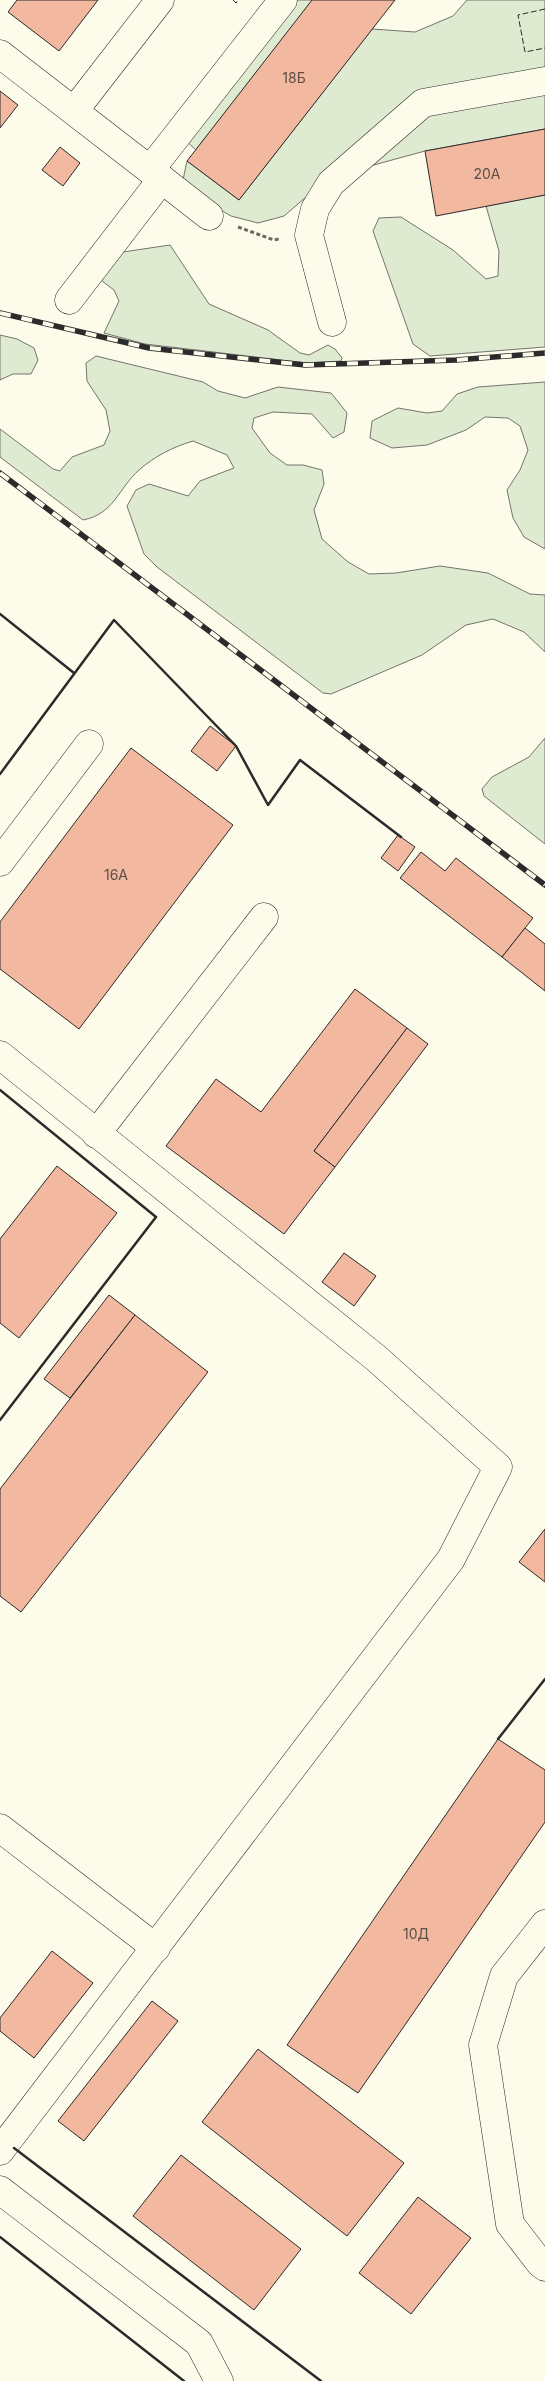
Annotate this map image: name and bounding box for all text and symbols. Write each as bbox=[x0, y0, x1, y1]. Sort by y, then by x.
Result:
house number: 18Б bbox=[282, 69, 306, 86]
house number: 20А bbox=[473, 165, 501, 182]
house number: 16А bbox=[104, 866, 128, 883]
house number: 10Д bbox=[403, 1925, 429, 1942]

